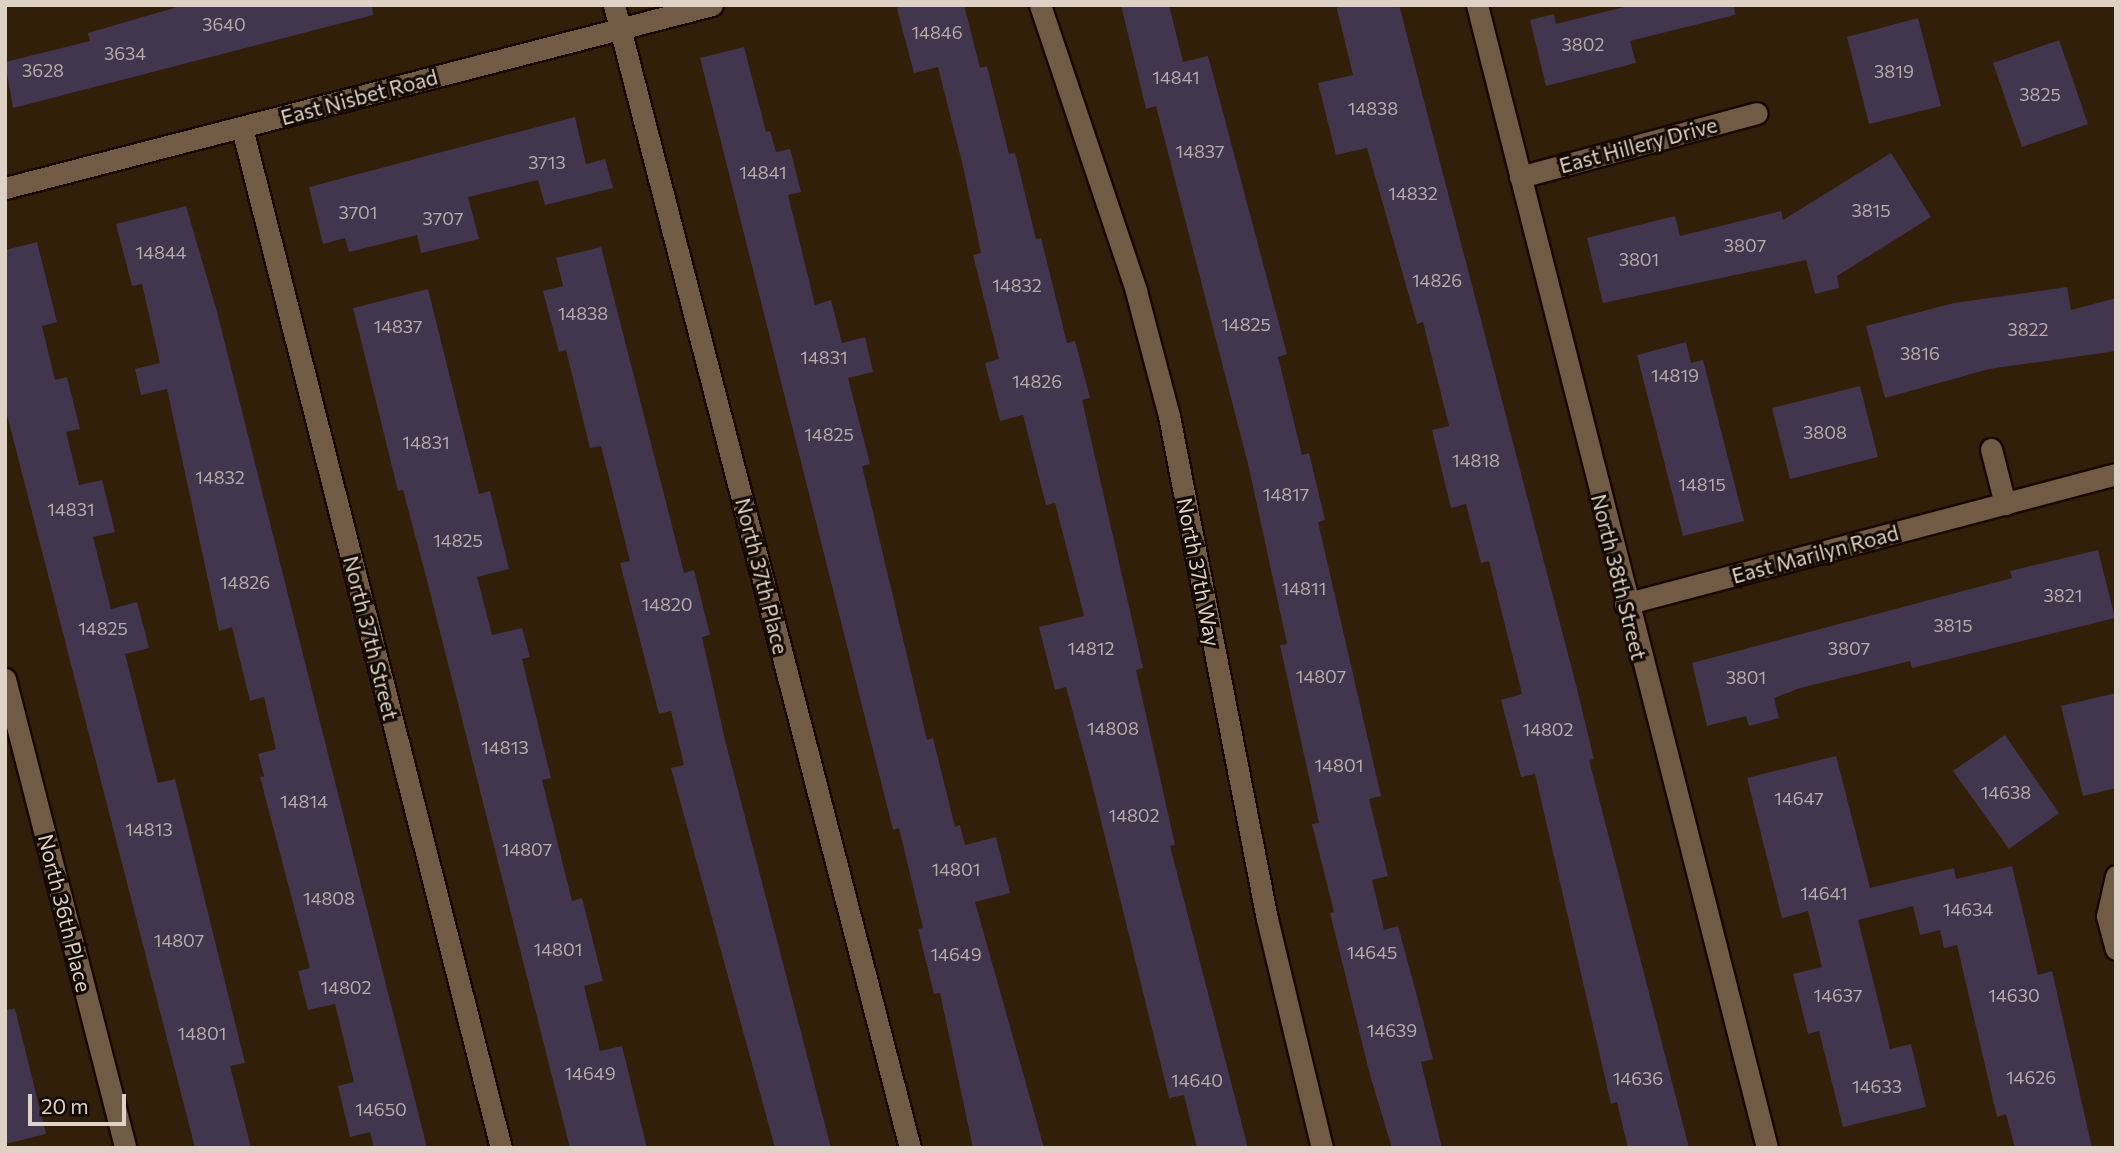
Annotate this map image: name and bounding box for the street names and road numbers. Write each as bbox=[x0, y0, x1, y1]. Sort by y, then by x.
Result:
street label: East Nisbet Road bbox=[278, 64, 440, 130]
street label: East Hillery Drive bbox=[1556, 112, 1720, 178]
street label: North 38th Street bbox=[1586, 491, 1652, 663]
street label: North 37th Place bbox=[730, 495, 794, 657]
street label: North 37th Way bbox=[1172, 495, 1226, 649]
street label: East Marilyn Road bbox=[1729, 520, 1901, 588]
street label: North 37th Street bbox=[338, 553, 404, 723]
street label: North 36th Place bbox=[33, 831, 97, 995]

